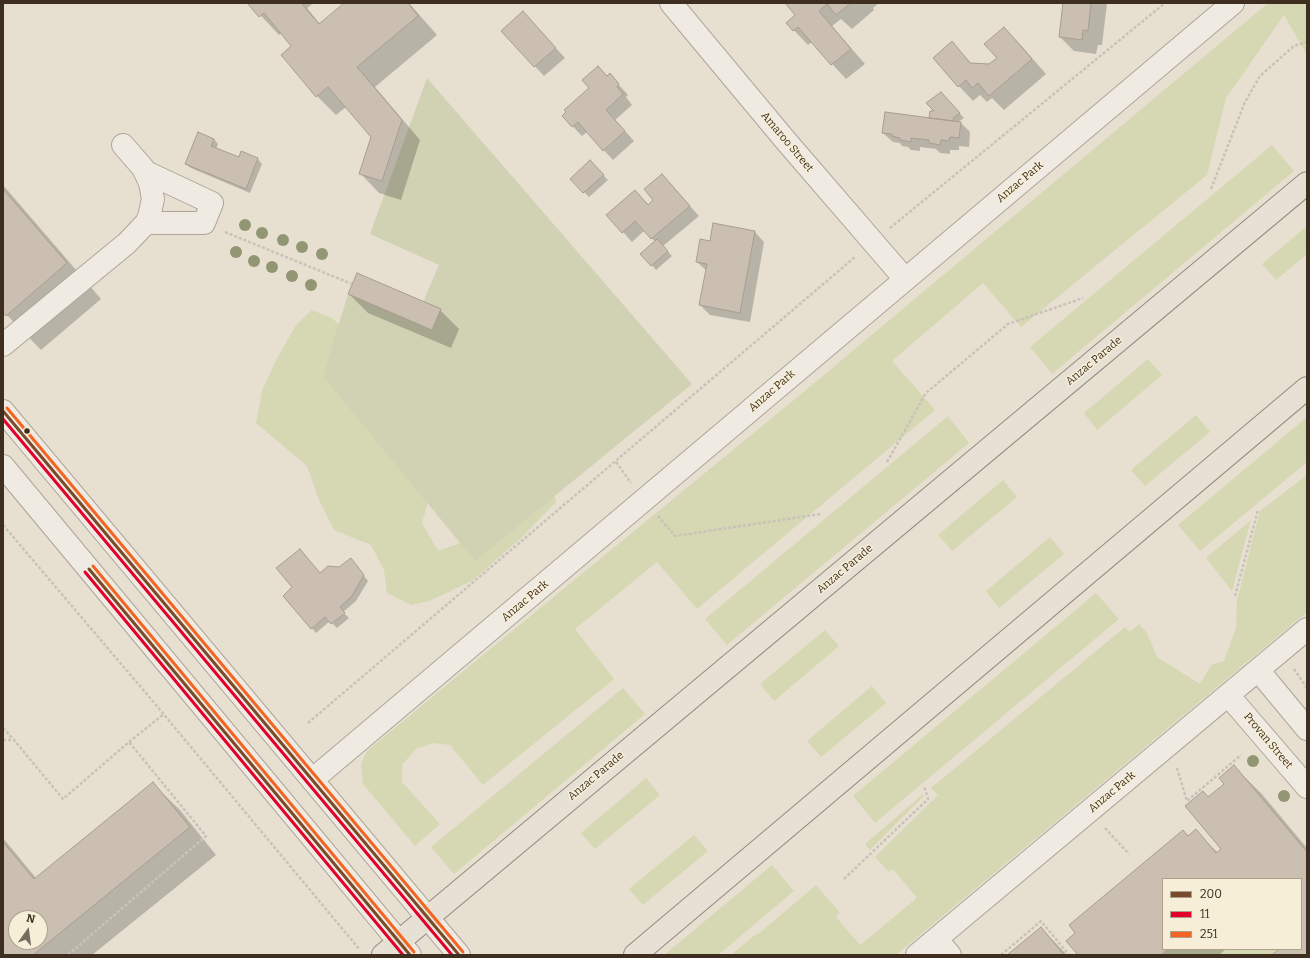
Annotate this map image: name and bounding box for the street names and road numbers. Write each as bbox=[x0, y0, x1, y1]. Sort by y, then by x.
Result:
street label: Amaroo Street bbox=[758, 109, 816, 175]
street label: Anzac Park bbox=[994, 159, 1046, 205]
street label: Anzac Parade bbox=[1063, 334, 1125, 388]
street label: Anzac Park bbox=[746, 367, 798, 415]
street label: Anzac Parade bbox=[814, 542, 876, 596]
street label: Anzac Park bbox=[499, 578, 551, 624]
street label: Provan Street bbox=[1241, 710, 1295, 772]
street label: Anzac Parade bbox=[565, 749, 627, 803]
street label: Anzac Park bbox=[1086, 769, 1138, 815]

